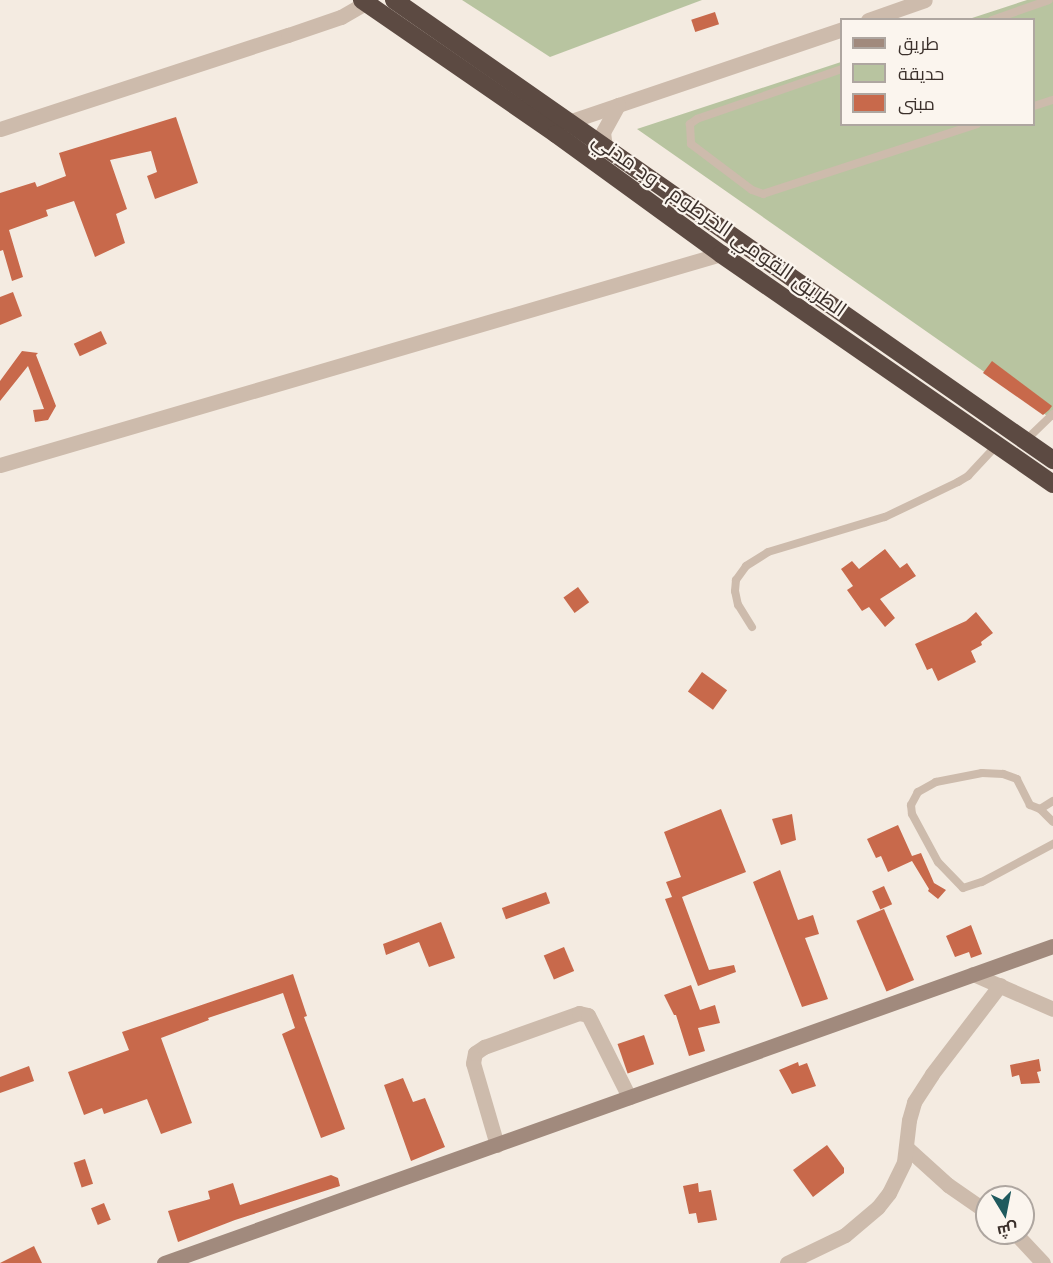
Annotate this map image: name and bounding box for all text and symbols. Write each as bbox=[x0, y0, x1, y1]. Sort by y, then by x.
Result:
legend bbox=[840, 18, 1035, 126]
text: طريق bbox=[898, 31, 939, 55]
text: حديقة bbox=[898, 61, 944, 85]
text: مبنى bbox=[898, 91, 935, 115]
street label: الطريق القومي الخرطوم - ود مدني bbox=[588, 126, 852, 322]
north arrow bbox=[975, 1185, 1035, 1245]
text: ش bbox=[996, 1218, 1020, 1243]

